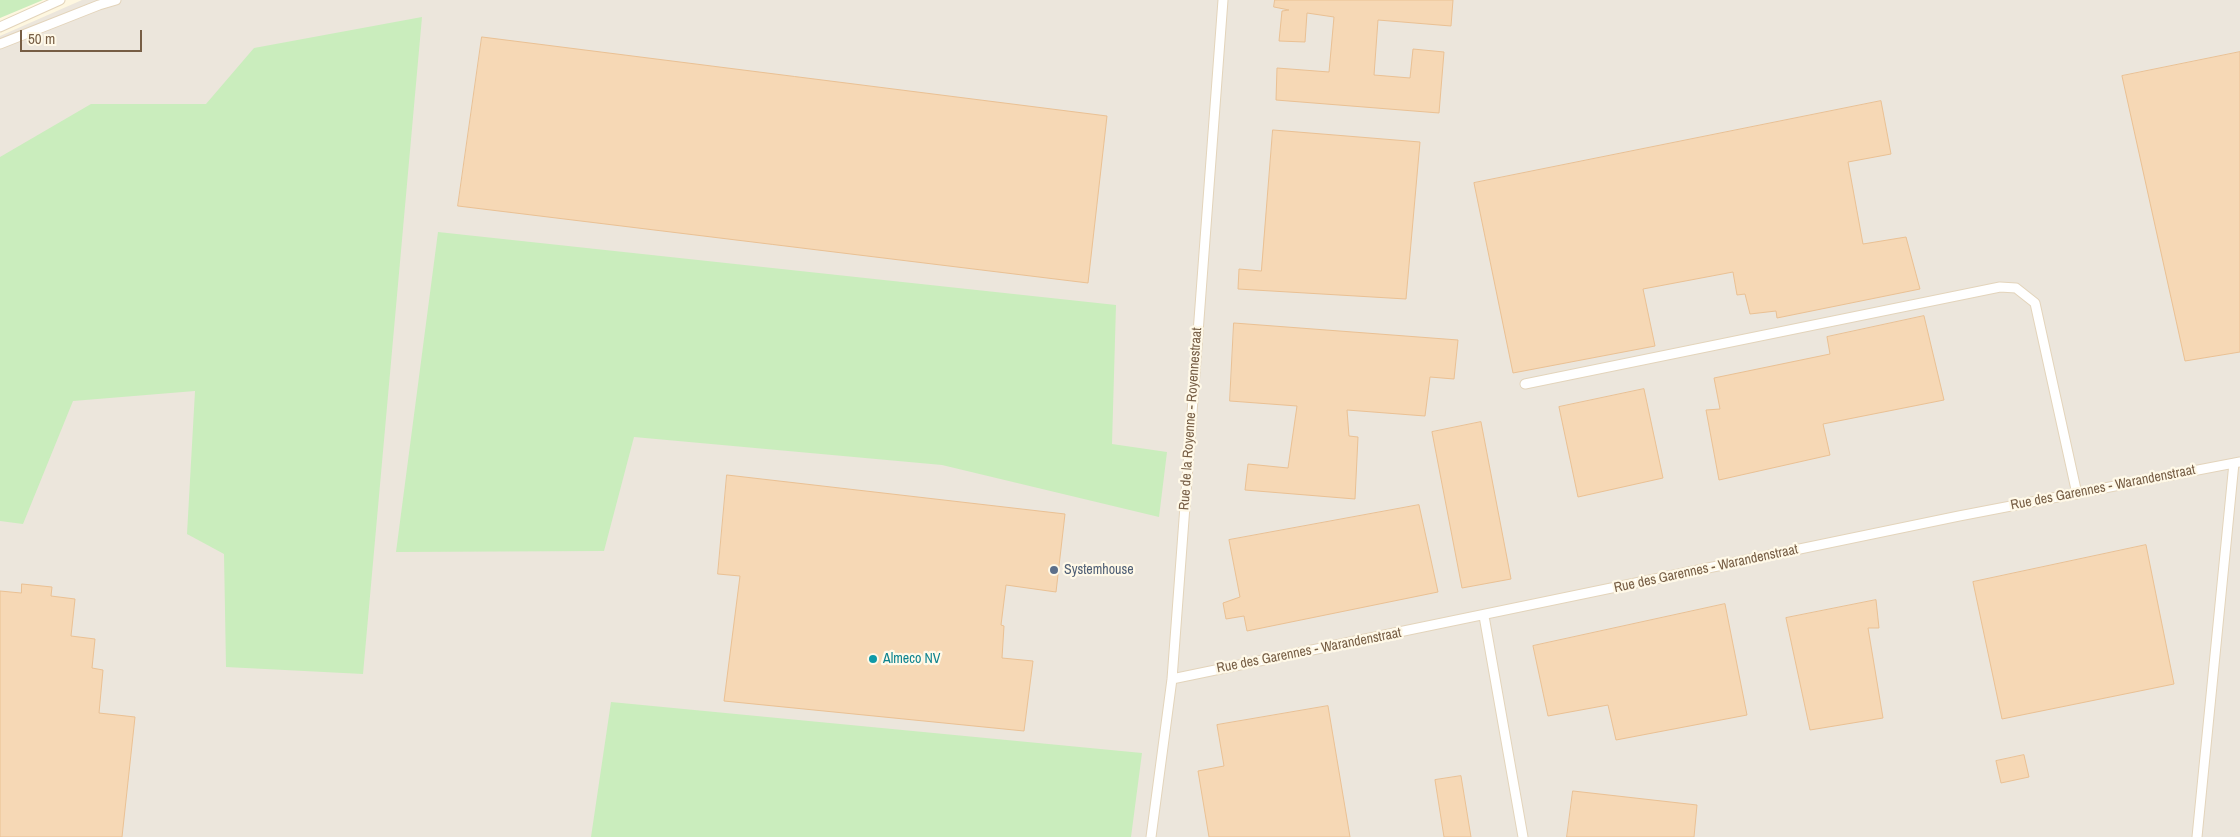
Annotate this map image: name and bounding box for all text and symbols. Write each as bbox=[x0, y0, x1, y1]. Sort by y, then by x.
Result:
scale bar bbox=[22, 20, 145, 52]
text: 50 m bbox=[28, 28, 55, 49]
street label: Rue de la Royenne - Royennestraat bbox=[1176, 327, 1206, 511]
street label: Rue des Garennes - Warandenstraat bbox=[2009, 462, 2197, 514]
street label: Rue des Garennes - Warandenstraat bbox=[1612, 541, 1800, 597]
place label: Systemhouse bbox=[1064, 562, 1134, 578]
marker: Systemhouse bbox=[1048, 564, 1060, 576]
street label: Rue des Garennes - Warandenstraat bbox=[1215, 625, 1403, 677]
place label: Almeco NV bbox=[883, 651, 940, 667]
marker: Almeco NV bbox=[867, 653, 879, 665]

